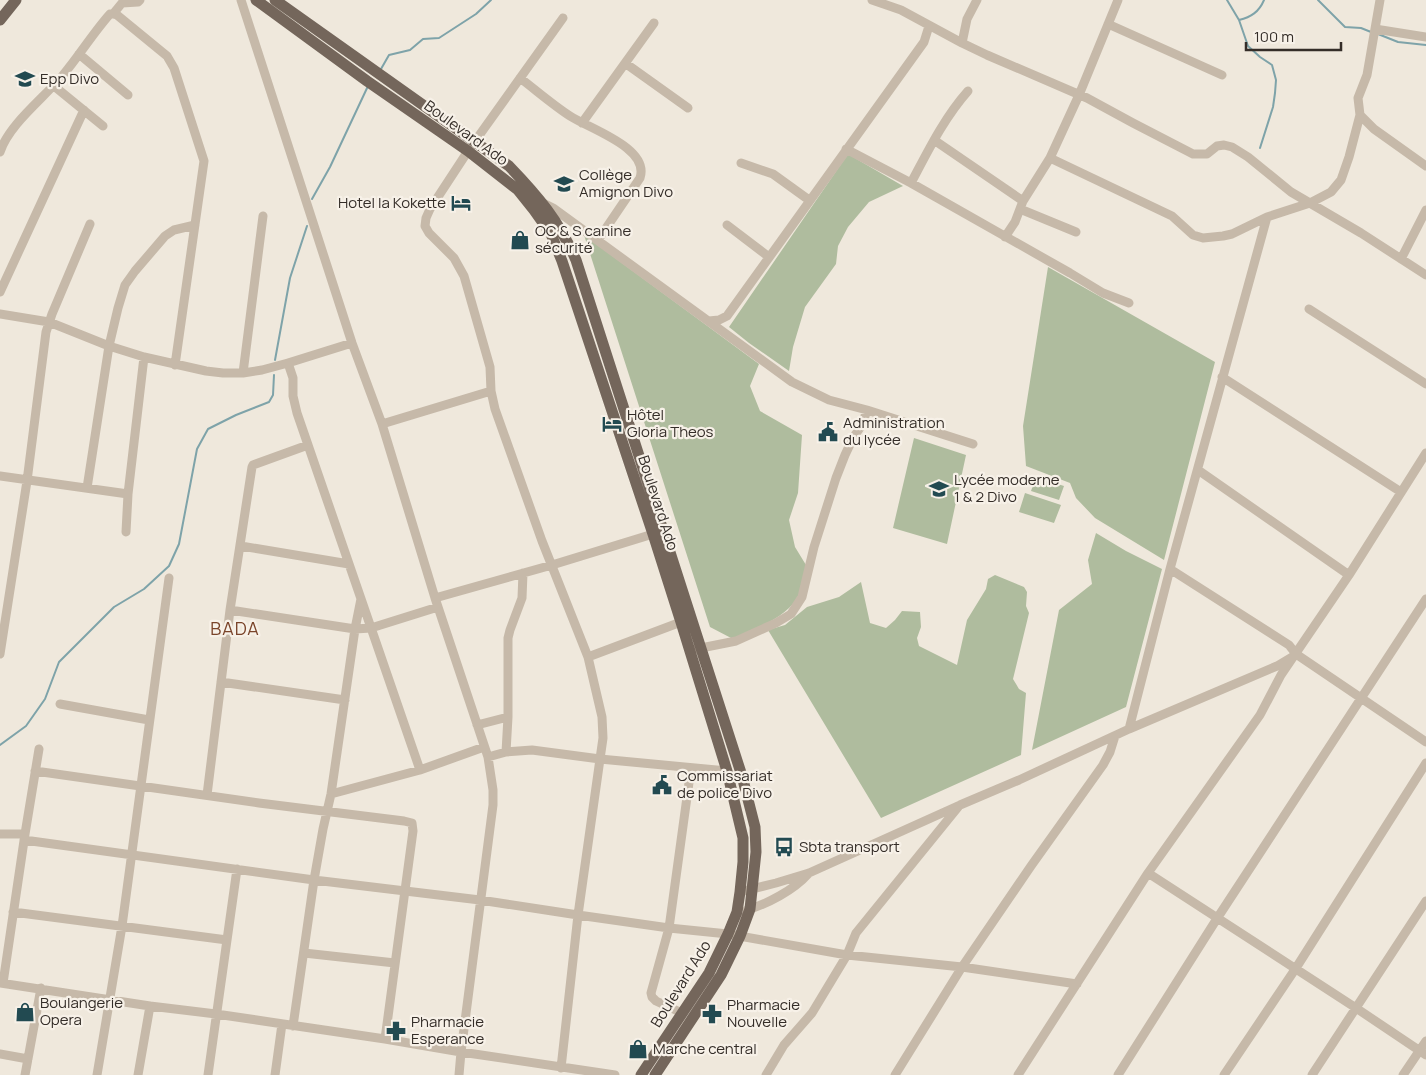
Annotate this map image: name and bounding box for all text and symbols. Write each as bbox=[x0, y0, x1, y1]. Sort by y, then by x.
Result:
scale bar bbox=[1246, 20, 1341, 52]
text: 100 m bbox=[1254, 26, 1294, 47]
school or university icon: Epp Divo bbox=[14, 68, 36, 90]
place label: Epp Divo bbox=[40, 68, 99, 89]
street label: Boulevard Ado bbox=[420, 95, 513, 170]
place label: Collège Amignon Divo bbox=[579, 164, 673, 202]
school or university icon: Collège Amignon Divo bbox=[553, 173, 575, 195]
place label: Hotel la Kokette bbox=[338, 192, 446, 213]
hotel icon: Hotel la Kokette bbox=[450, 192, 472, 214]
place label: OC & S canine sécurité bbox=[535, 220, 631, 258]
shop icon: OC & S canine sécurité bbox=[509, 229, 531, 251]
place label: Hôtel Gloria Theos bbox=[627, 404, 714, 442]
place label: Administration du lycée bbox=[843, 412, 945, 450]
hotel icon: Hôtel Gloria Theos bbox=[601, 413, 623, 435]
public building icon: Administration du lycée bbox=[817, 421, 839, 443]
street label: Boulevard Ado bbox=[633, 453, 684, 553]
place label: Lycée moderne 1 & 2 Divo bbox=[954, 469, 1060, 507]
school or university icon: Lycée moderne 1 & 2 Divo bbox=[928, 478, 950, 500]
district label: BADA bbox=[210, 616, 260, 640]
place label: Commissariat de police Divo bbox=[677, 765, 773, 803]
public building icon: Commissariat de police Divo bbox=[651, 774, 673, 796]
bus stop icon: Sbta transport bbox=[773, 836, 795, 858]
place label: Sbta transport bbox=[799, 836, 900, 857]
street label: Boulevard Ado bbox=[645, 936, 716, 1031]
place label: Boulangerie Opera bbox=[40, 992, 123, 1030]
place label: Pharmacie Nouvelle bbox=[727, 994, 800, 1032]
shop icon: Boulangerie Opera bbox=[14, 1001, 36, 1023]
pharmacy icon: Pharmacie Nouvelle bbox=[701, 1003, 723, 1025]
place label: Pharmacie Esperance bbox=[411, 1011, 484, 1049]
pharmacy icon: Pharmacie Esperance bbox=[385, 1020, 407, 1042]
shop icon: Marche central bbox=[627, 1038, 649, 1060]
place label: Marche central bbox=[653, 1038, 757, 1059]

